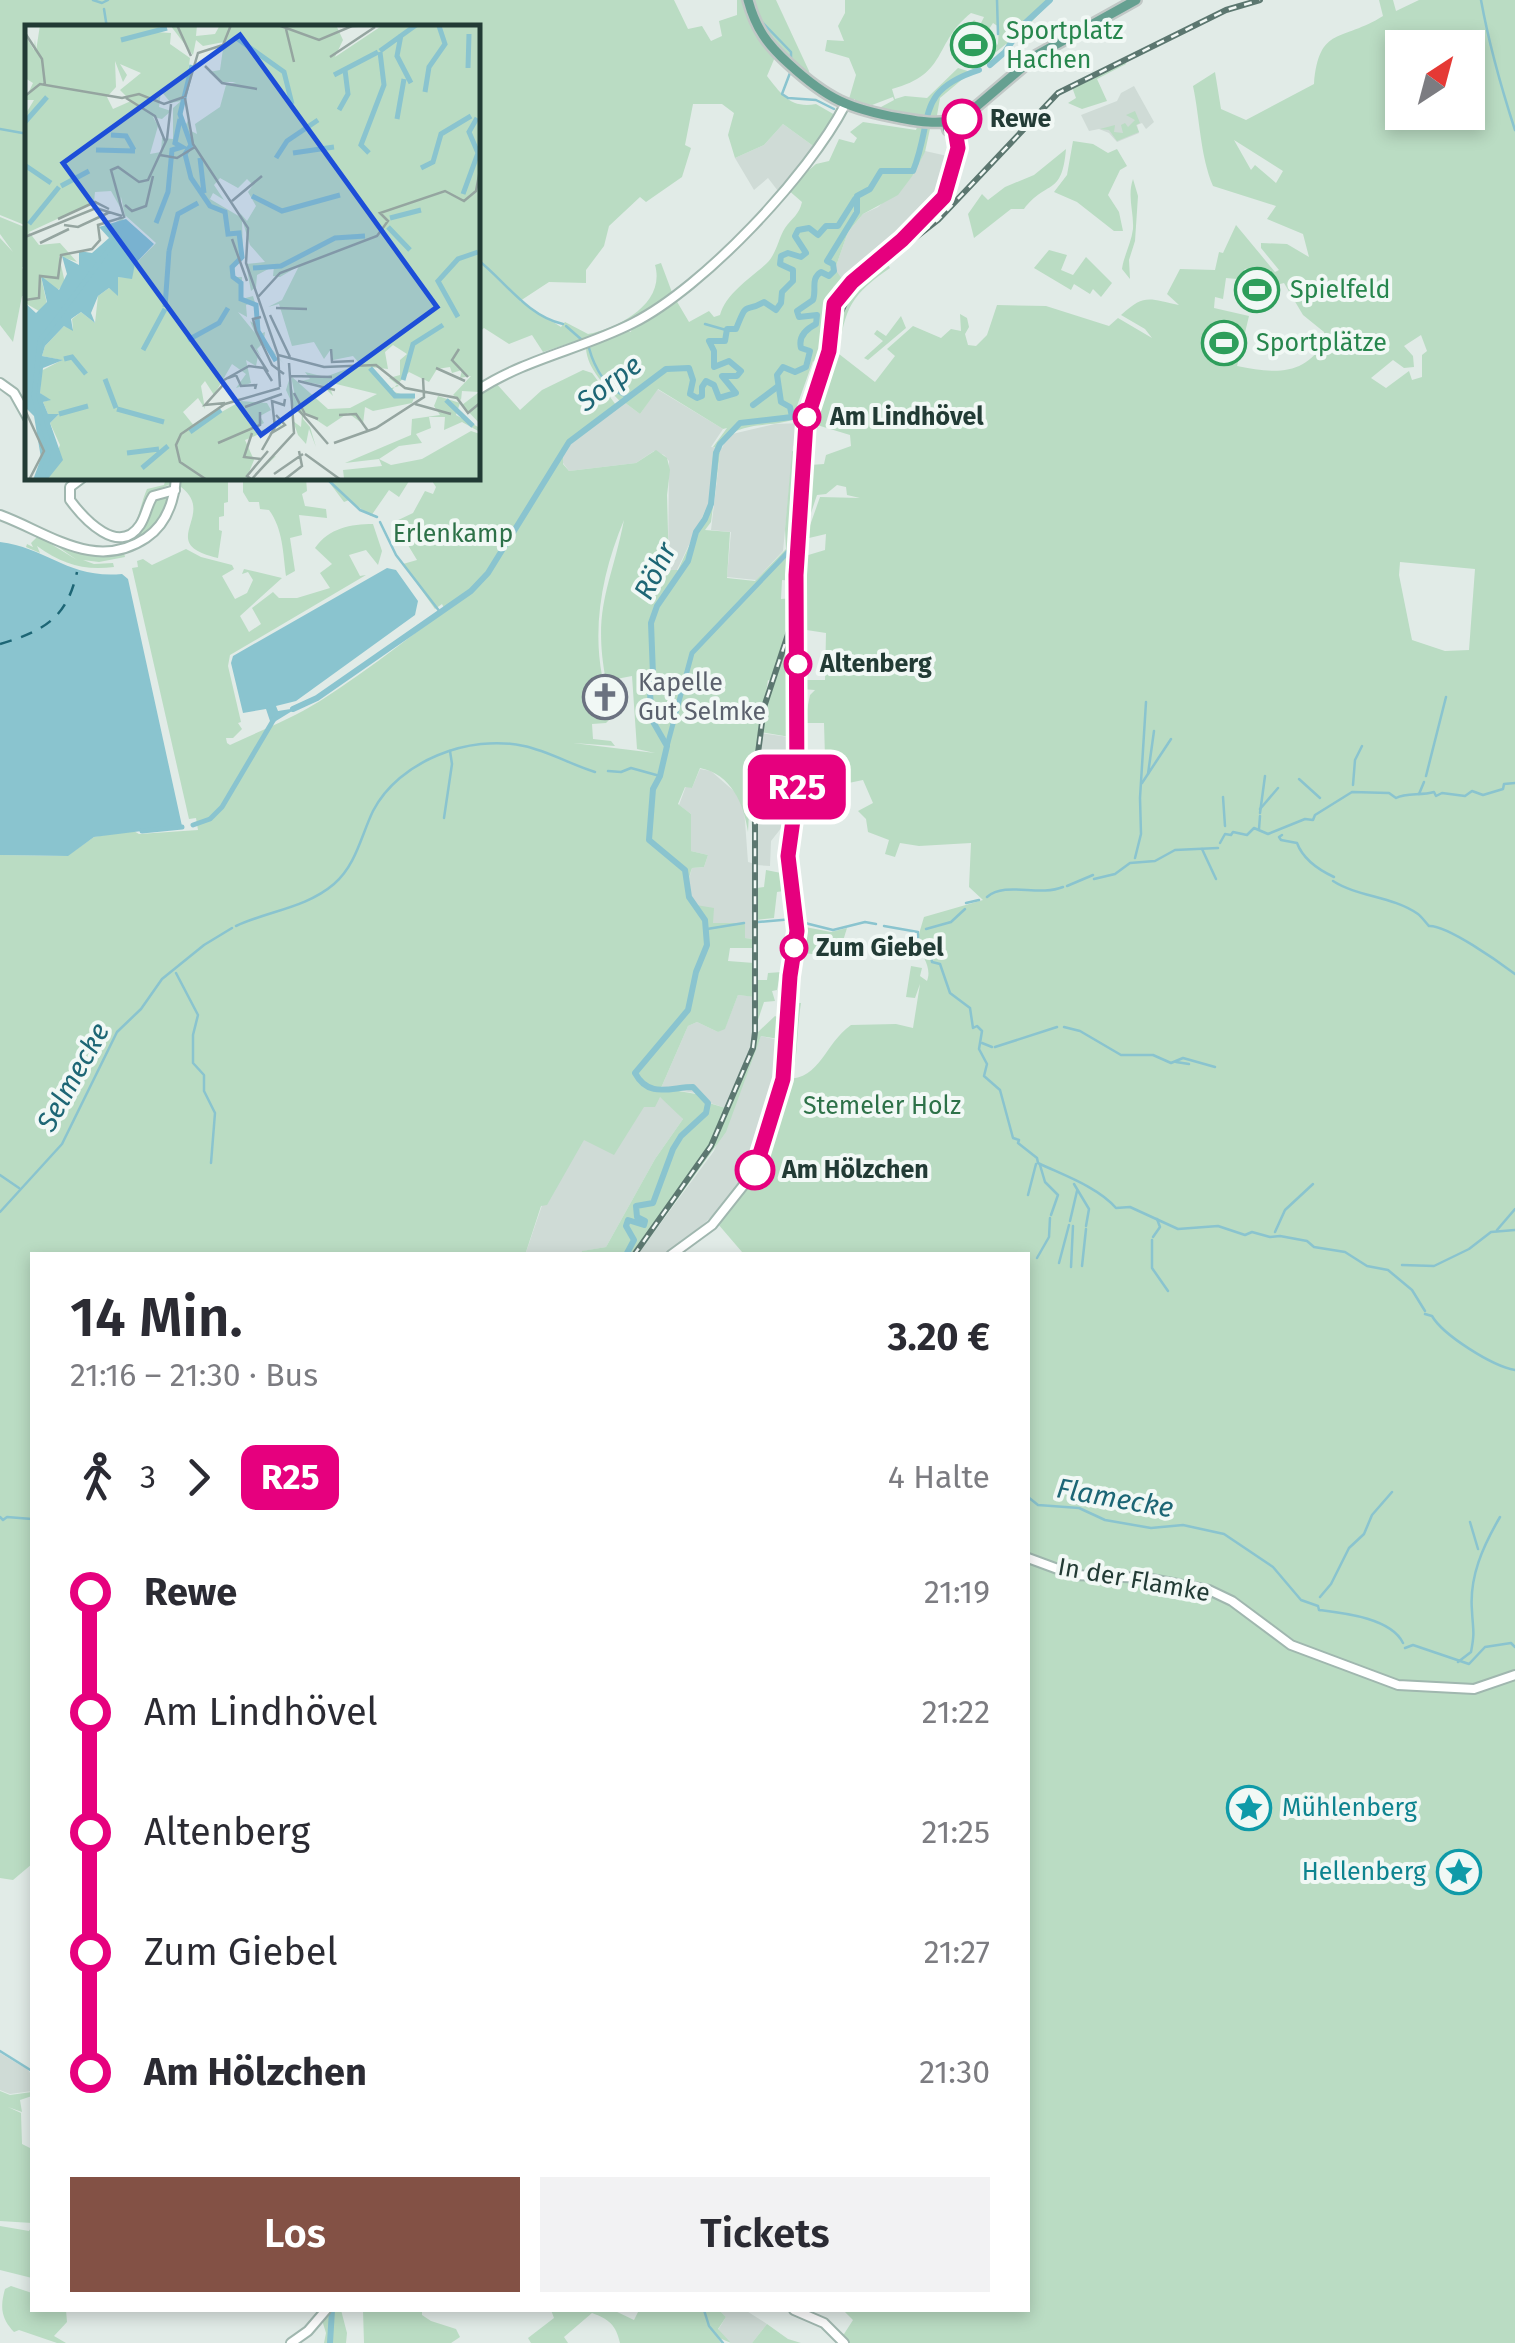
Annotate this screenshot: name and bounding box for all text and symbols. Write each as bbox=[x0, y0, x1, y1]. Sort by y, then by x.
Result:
place label: Sportplatz Hachen bbox=[1006, 16, 1123, 75]
sports icon: Sportplatz Hachen bbox=[950, 22, 996, 68]
inset map bbox=[25, 25, 480, 480]
north arrow bbox=[1385, 30, 1485, 130]
map controls bbox=[1385, 30, 1485, 130]
marker: Rewe bbox=[943, 100, 981, 138]
place label: Rewe bbox=[990, 104, 1052, 134]
sports icon: Spielfeld bbox=[1234, 267, 1280, 313]
place label: Spielfeld bbox=[1290, 275, 1390, 305]
sports icon: Sportplätze bbox=[1201, 320, 1247, 366]
place label: Sportplätze bbox=[1256, 328, 1387, 358]
water label: Sorpe bbox=[569, 348, 648, 419]
place label: Am Lindhövel bbox=[829, 402, 984, 432]
marker: Am Lindhövel bbox=[794, 404, 820, 430]
park label: Erlenkamp bbox=[393, 519, 513, 549]
water label: Röhr bbox=[627, 536, 684, 605]
place label: Altenberg bbox=[819, 649, 932, 679]
marker: Altenberg bbox=[785, 651, 811, 677]
place label: Kapelle Gut Selmke bbox=[638, 668, 766, 727]
church icon: Kapelle Gut Selmke bbox=[582, 674, 628, 720]
line badge: R25 bbox=[740, 754, 854, 820]
text: R25 bbox=[768, 766, 826, 808]
place label: Zum Giebel bbox=[816, 933, 944, 963]
marker: Zum Giebel bbox=[781, 935, 807, 961]
water label: Selmecke bbox=[29, 1017, 116, 1138]
park label: Stemeler Holz bbox=[803, 1091, 961, 1121]
marker: Am Hölzchen bbox=[736, 1151, 774, 1189]
place label: Am Hölzchen bbox=[781, 1155, 929, 1185]
text: 14 Min. bbox=[70, 1285, 243, 1351]
text: 3.20 € bbox=[888, 1314, 990, 1360]
text: 21:16 – 21:30 · Bus bbox=[70, 1356, 318, 1394]
icon: walk bbox=[70, 1450, 125, 1505]
icon: forward bbox=[171, 1450, 226, 1505]
text: R25 bbox=[261, 1456, 319, 1498]
text: 3 bbox=[140, 1458, 156, 1496]
text: 4 Halte bbox=[888, 1458, 990, 1496]
water label: Flamecke bbox=[1054, 1471, 1176, 1525]
street label: In der Flamke bbox=[1056, 1552, 1212, 1608]
text: Rewe bbox=[144, 1569, 237, 1615]
text: 21:19 bbox=[924, 1573, 990, 1611]
text: Am Lindhövel bbox=[144, 1689, 378, 1735]
text: 21:22 bbox=[922, 1693, 990, 1731]
place icon: Mühlenberg bbox=[1226, 1785, 1272, 1831]
place label: Mühlenberg bbox=[1282, 1793, 1417, 1823]
text: Altenberg bbox=[144, 1809, 310, 1855]
text: 21:25 bbox=[922, 1813, 990, 1851]
place icon: Hellenberg bbox=[1436, 1849, 1482, 1895]
place label: Hellenberg bbox=[1302, 1857, 1426, 1887]
text: Zum Giebel bbox=[144, 1929, 338, 1975]
text: 21:27 bbox=[924, 1933, 990, 1971]
text: Am Hölzchen bbox=[144, 2049, 367, 2095]
text: 21:30 bbox=[919, 2053, 990, 2091]
button: Los bbox=[70, 2177, 520, 2292]
button: Tickets bbox=[540, 2177, 990, 2292]

